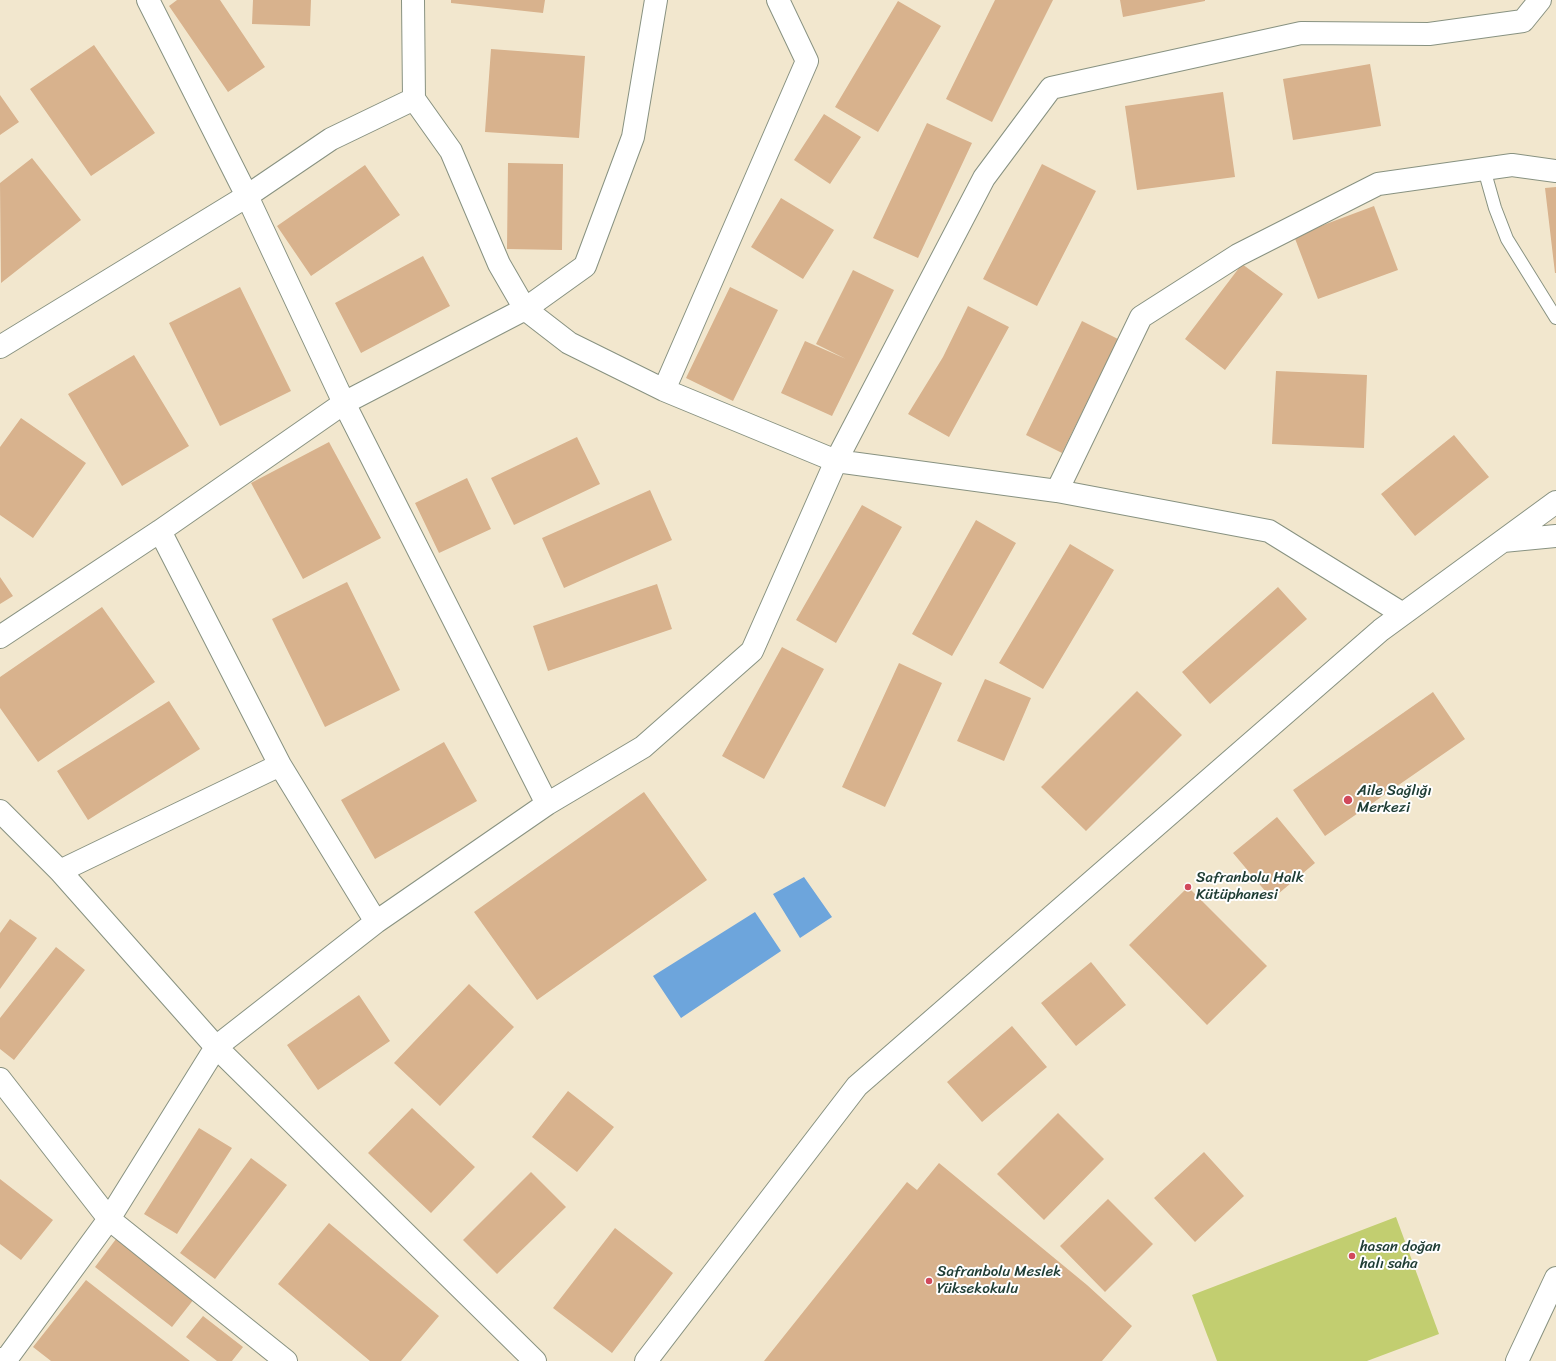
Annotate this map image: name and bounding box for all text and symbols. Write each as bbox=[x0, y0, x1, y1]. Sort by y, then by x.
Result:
place label: Aile Sağlığı Merkezi bbox=[1357, 782, 1432, 817]
marker: Aile Sağlığı Merkezi bbox=[1342, 794, 1354, 806]
place label: Safranbolu Halk Kütüphanesi bbox=[1196, 869, 1304, 904]
marker: Safranbolu Halk Kütüphanesi bbox=[1183, 882, 1193, 892]
place label: hasan doğan halı saha bbox=[1360, 1238, 1441, 1273]
marker: hasan doğan halı saha bbox=[1347, 1251, 1357, 1261]
place label: Safranbolu Meslek Yüksekokulu bbox=[937, 1263, 1061, 1298]
marker: Safranbolu Meslek Yüksekokulu bbox=[924, 1276, 934, 1286]

